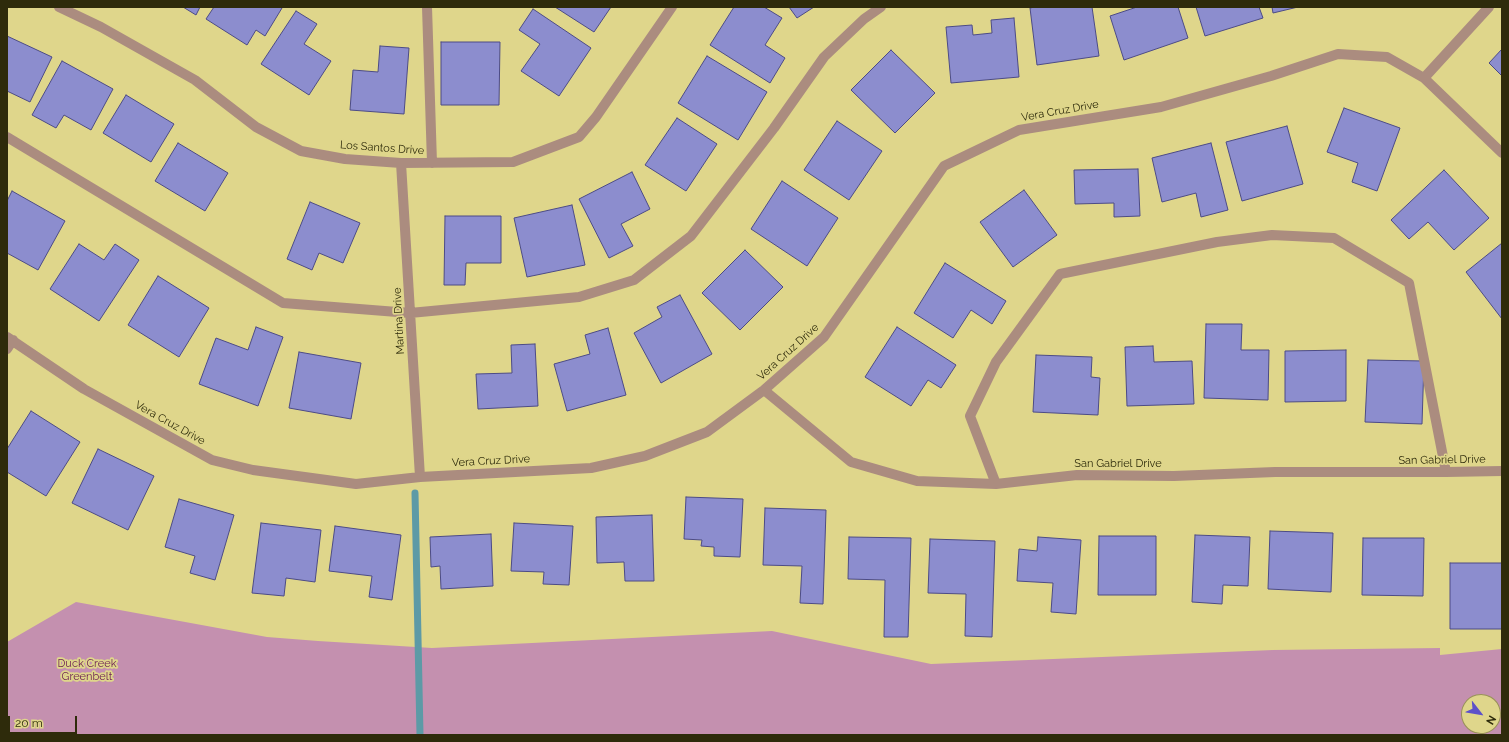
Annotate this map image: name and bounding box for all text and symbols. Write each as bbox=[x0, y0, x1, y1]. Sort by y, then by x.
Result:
street label: Vera Cruz Drive bbox=[1020, 98, 1100, 124]
street label: Los Santos Drive bbox=[339, 138, 425, 158]
street label: Martina Drive bbox=[391, 287, 407, 355]
street label: Vera Cruz Drive bbox=[755, 321, 821, 383]
street label: Vera Cruz Drive bbox=[133, 398, 207, 448]
street label: Vera Cruz Drive bbox=[452, 452, 530, 470]
street label: San Gabriel Drive bbox=[1398, 453, 1486, 467]
street label: San Gabriel Drive bbox=[1074, 457, 1162, 471]
park label: Duck Creek Greenbelt bbox=[57, 657, 117, 683]
north arrow bbox=[1461, 694, 1501, 734]
scale bar bbox=[10, 708, 79, 734]
text: N bbox=[1483, 713, 1499, 727]
text: 20 m bbox=[15, 716, 43, 730]

